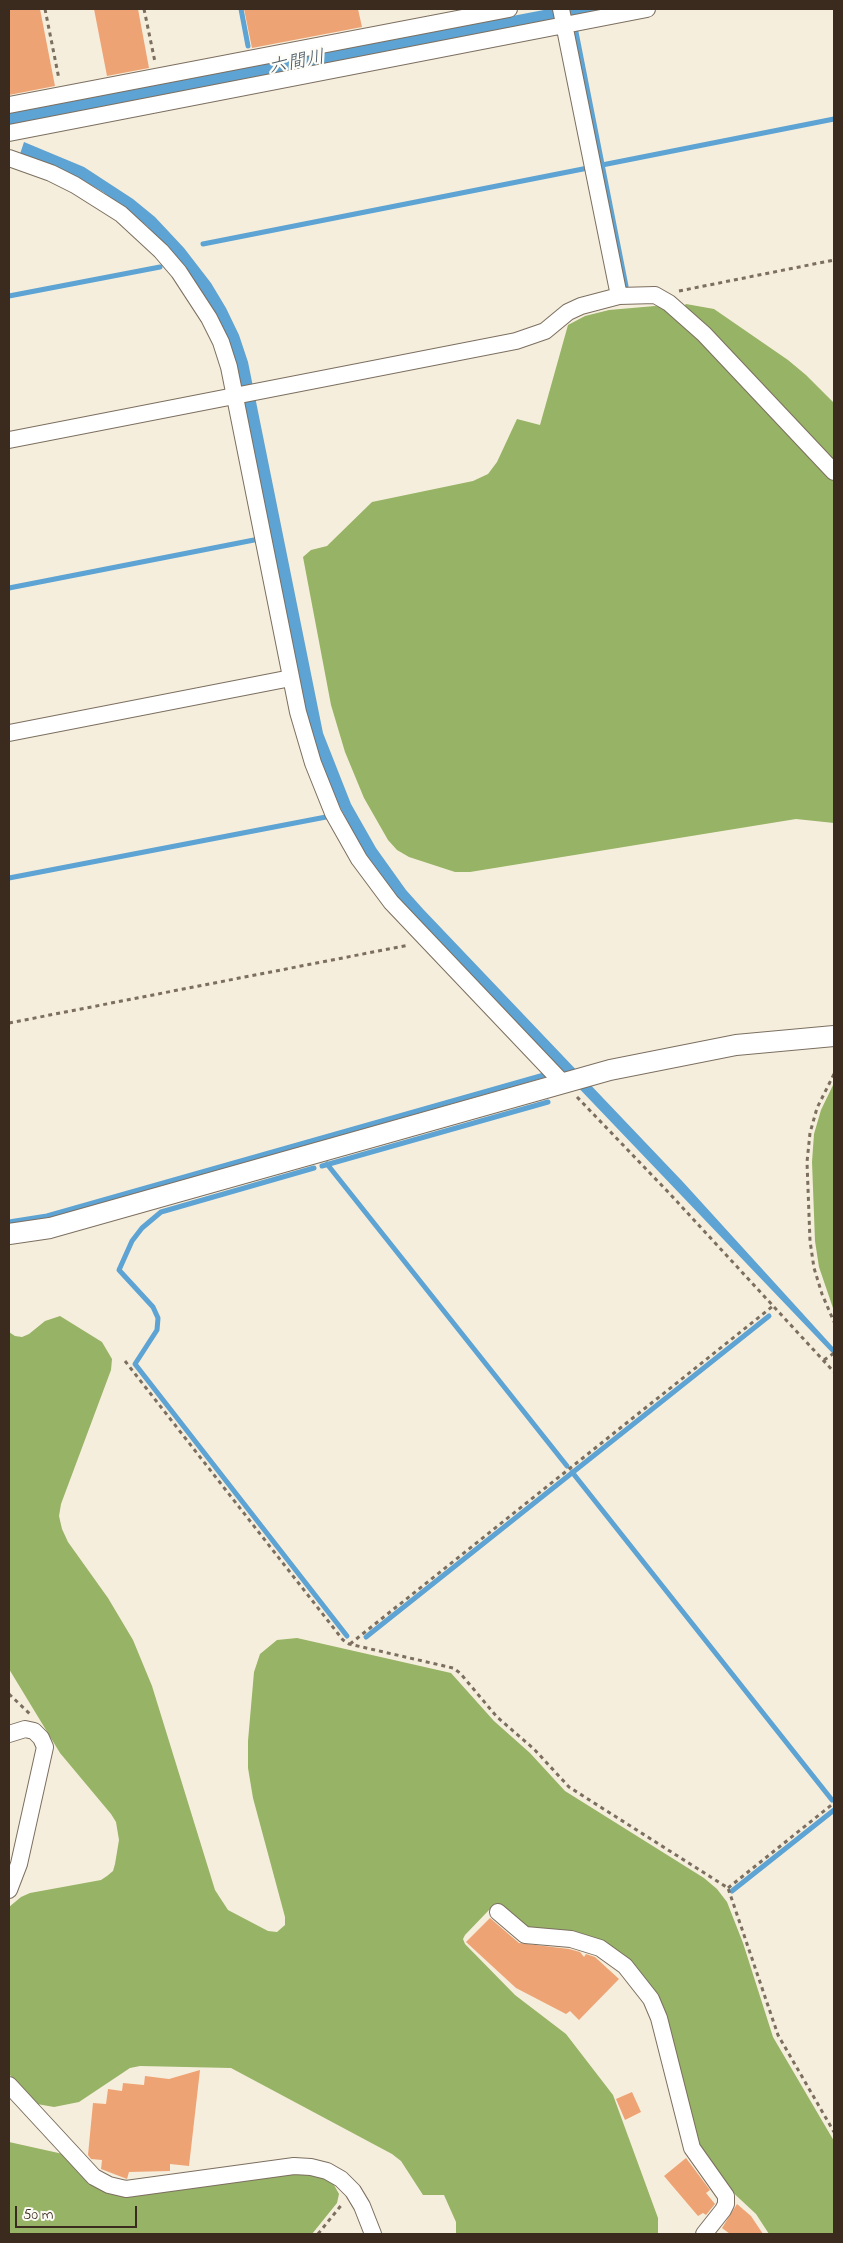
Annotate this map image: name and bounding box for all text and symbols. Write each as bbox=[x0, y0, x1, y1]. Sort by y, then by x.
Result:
water label: 六間川 bbox=[267, 47, 327, 81]
scale bar bbox=[18, 2196, 140, 2228]
text: 50 m bbox=[23, 2204, 53, 2226]

